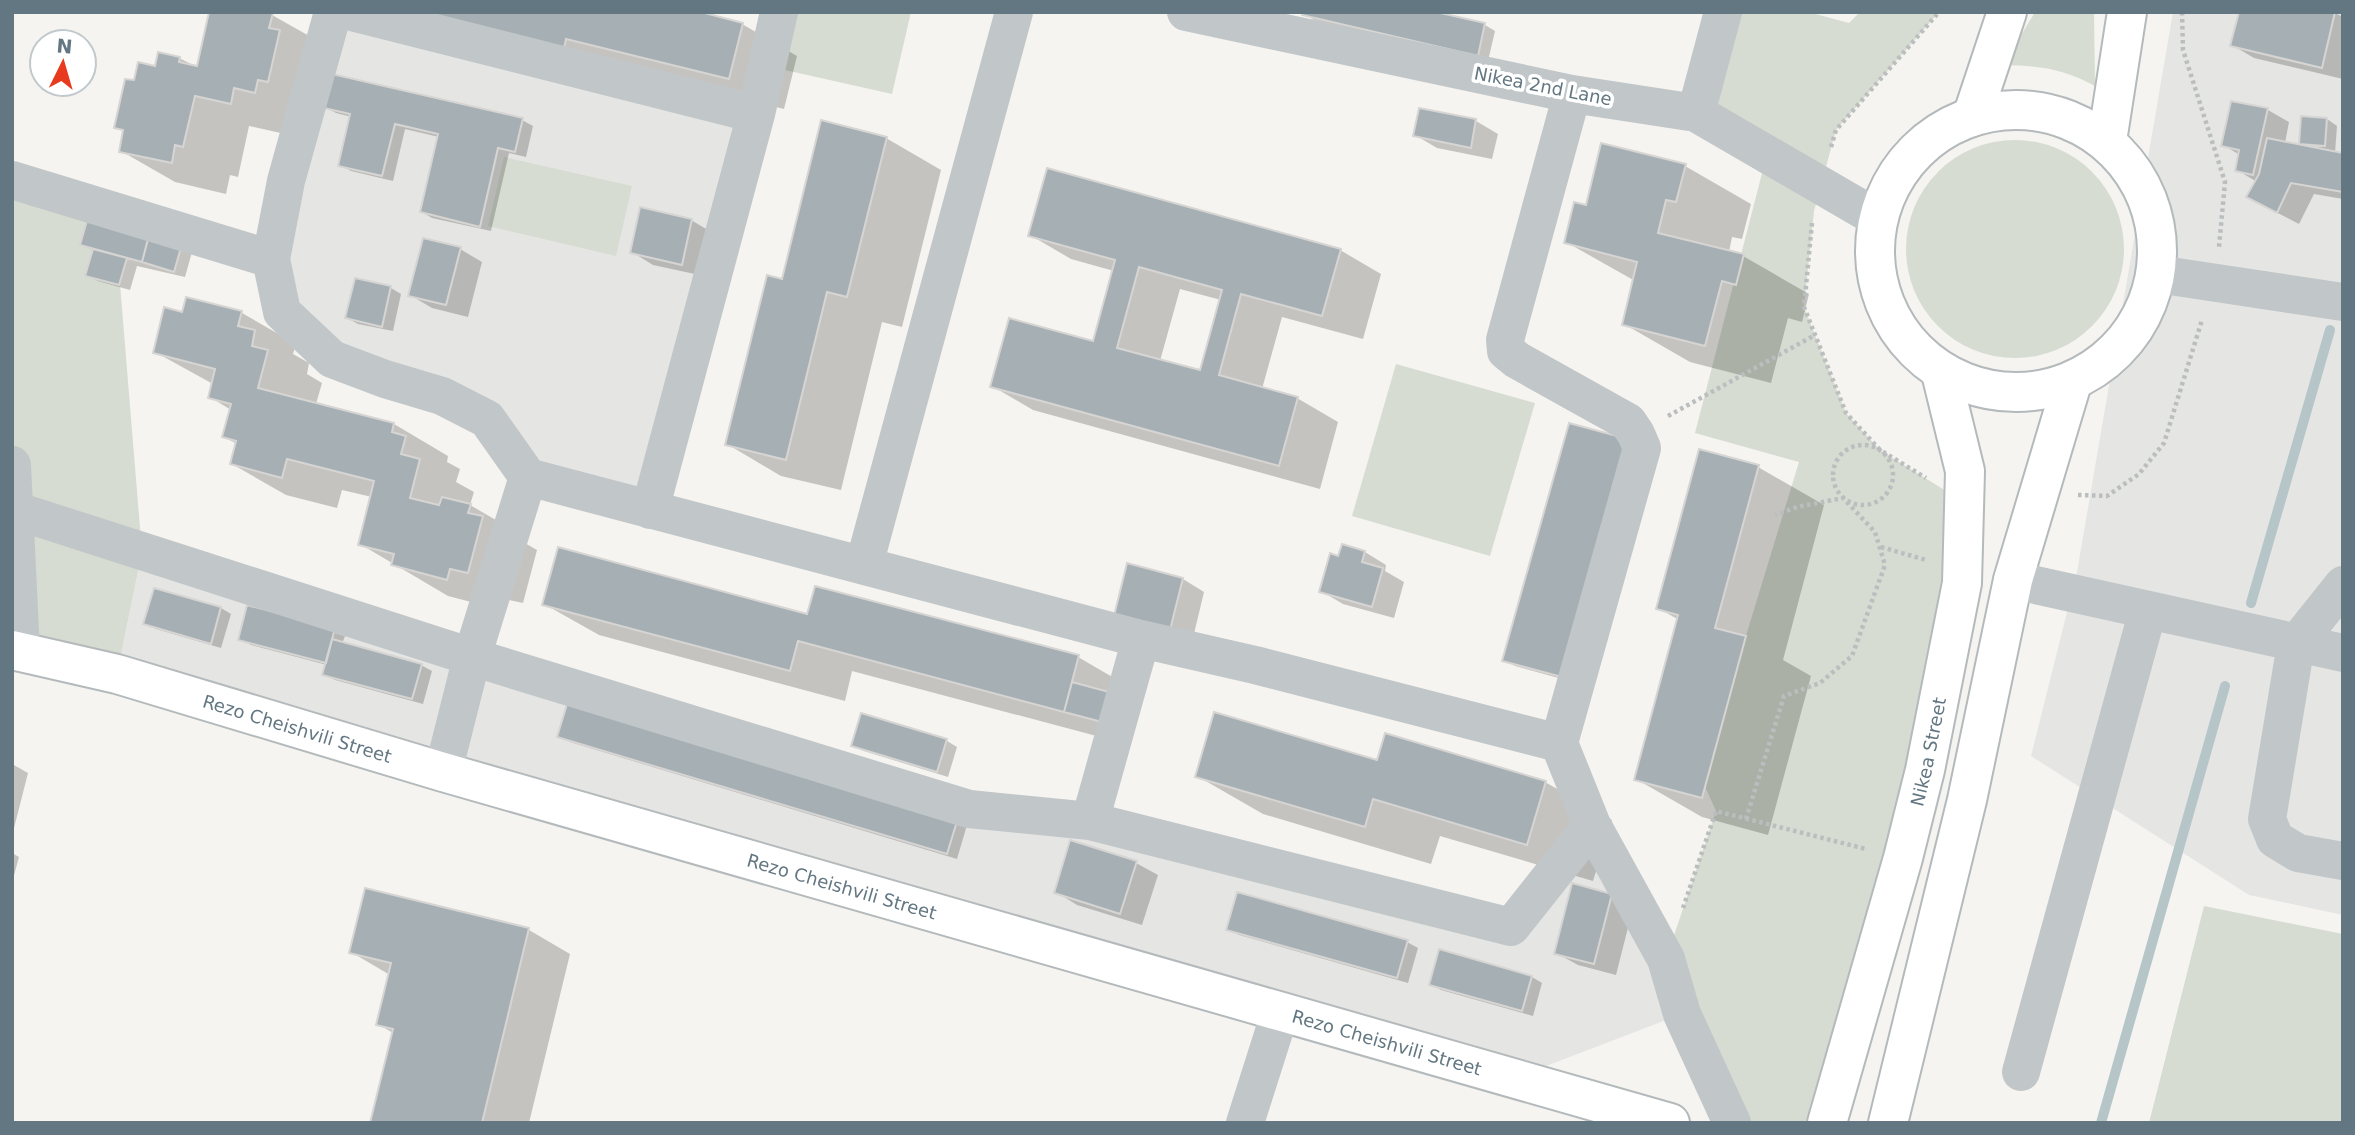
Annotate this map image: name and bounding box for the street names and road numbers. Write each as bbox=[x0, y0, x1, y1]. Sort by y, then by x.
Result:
street label: Nikea 2nd Lane bbox=[1472, 62, 1614, 110]
street label: Rezo Cheishvili Street bbox=[200, 690, 394, 766]
street label: Nikea Street bbox=[1906, 695, 1950, 808]
street label: Rezo Cheishvili Street bbox=[745, 849, 939, 923]
street label: Rezo Cheishvili Street bbox=[1290, 1005, 1484, 1079]

